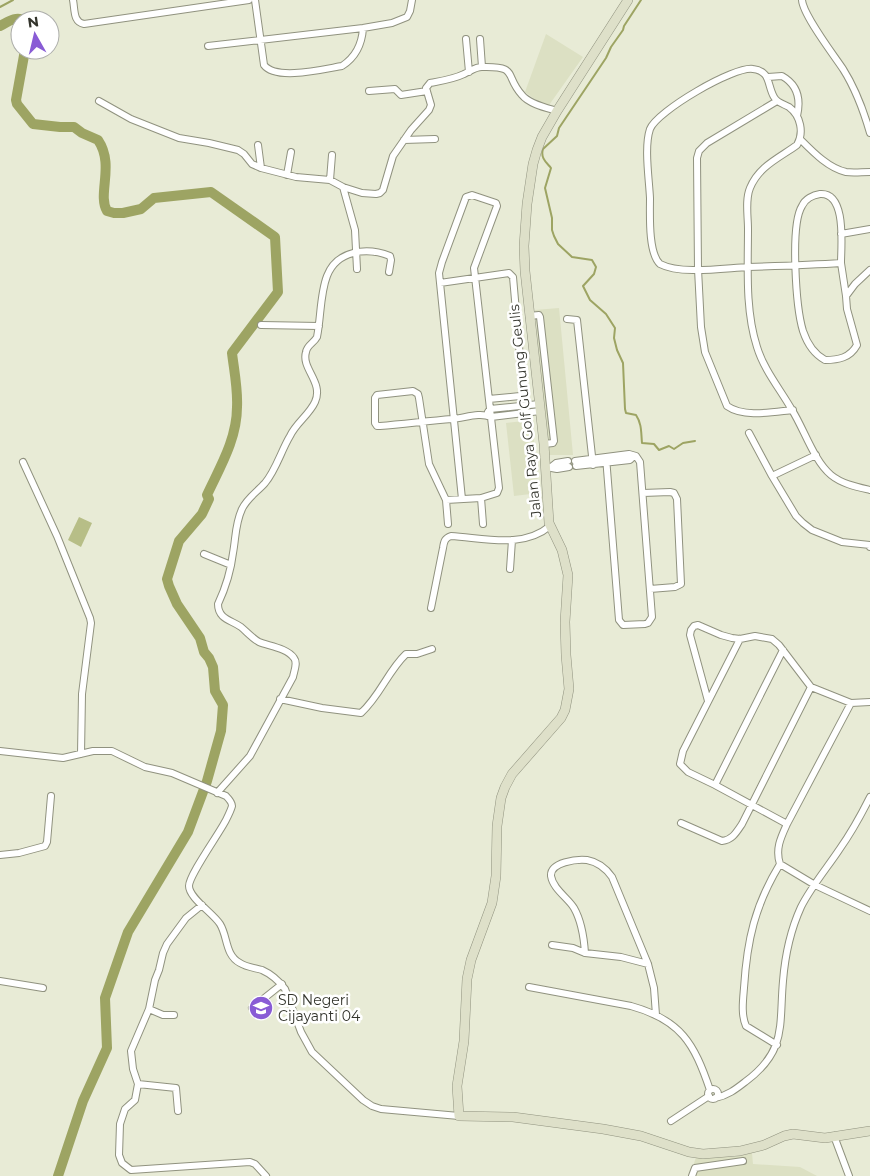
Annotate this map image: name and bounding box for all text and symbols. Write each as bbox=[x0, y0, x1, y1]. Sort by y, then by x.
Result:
north arrow bbox=[10, 10, 60, 60]
text: N bbox=[26, 12, 40, 32]
street label: Jalan Raya Golf Gunung Geulis bbox=[505, 303, 545, 520]
place label: SD Negeri Cijayanti 04 bbox=[278, 991, 361, 1025]
school or university icon: SD Negeri Cijayanti 04 bbox=[248, 995, 274, 1021]

